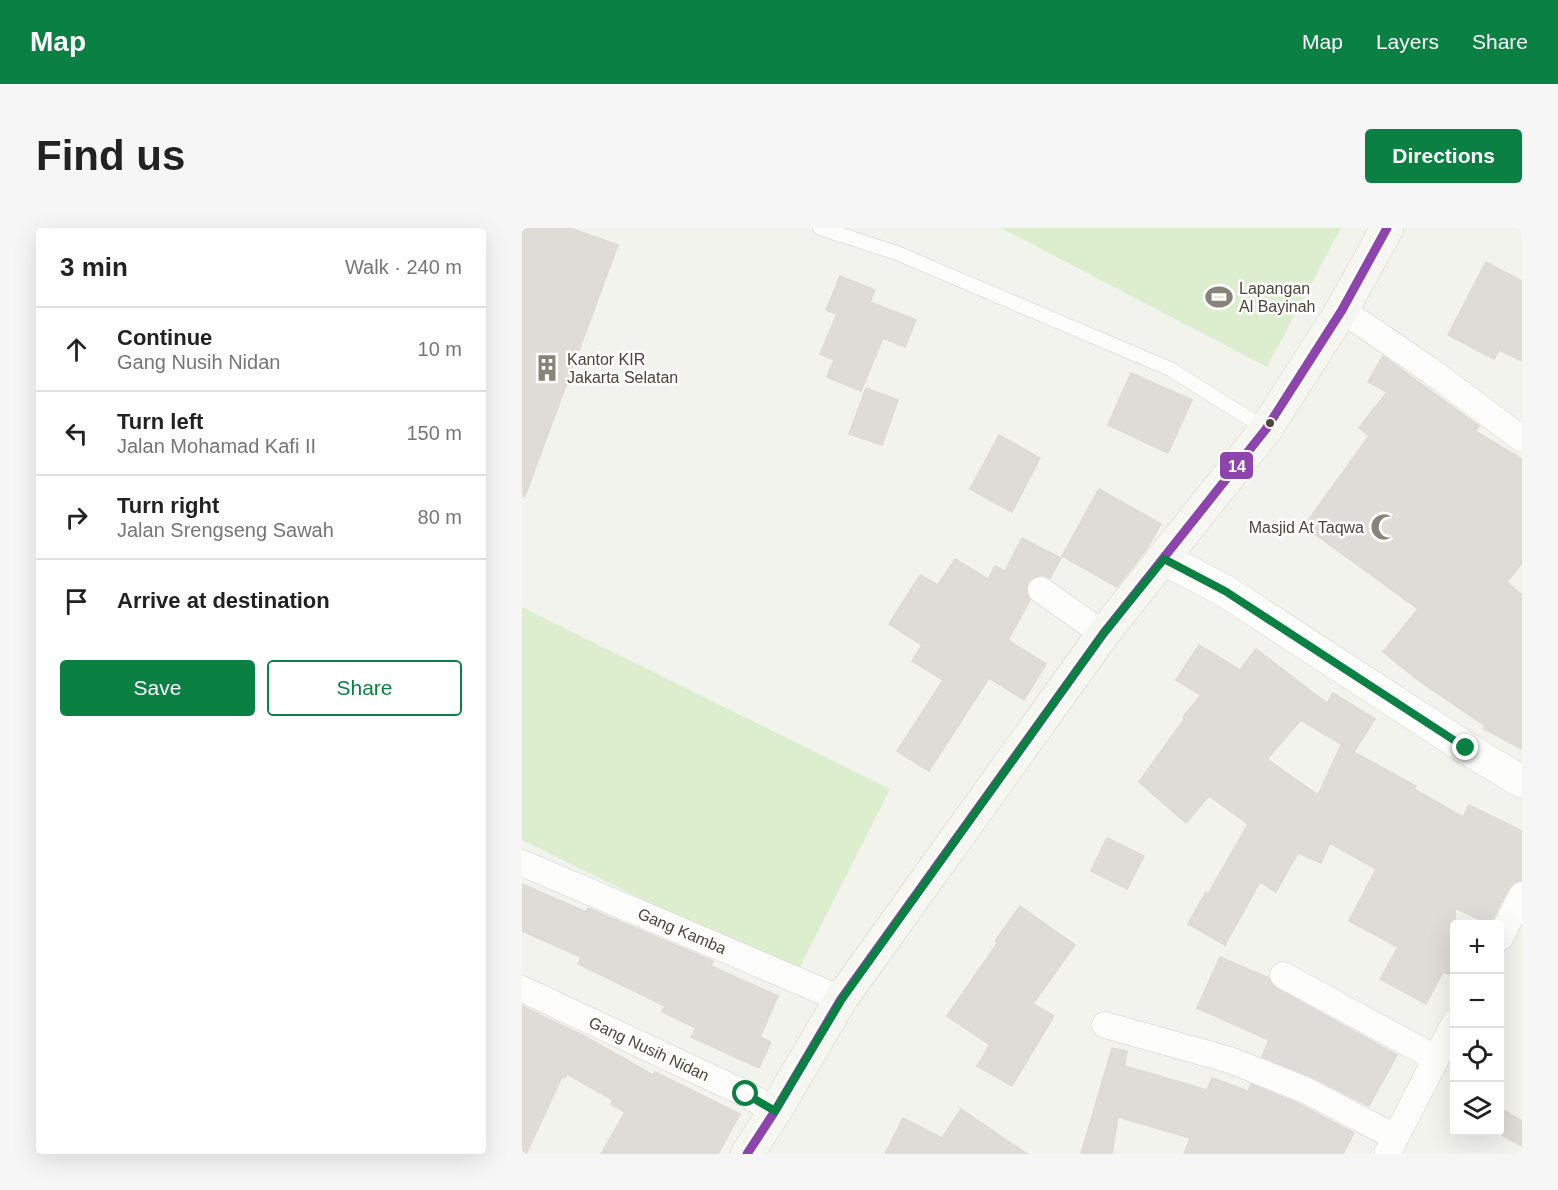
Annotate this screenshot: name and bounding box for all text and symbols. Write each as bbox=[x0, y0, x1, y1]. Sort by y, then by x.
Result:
text: Map bbox=[30, 26, 86, 57]
text: Map bbox=[1302, 30, 1343, 53]
text: Layers bbox=[1376, 30, 1439, 53]
text: Share bbox=[1472, 30, 1528, 53]
button: Directions bbox=[1365, 129, 1522, 183]
text: Find us bbox=[36, 132, 185, 179]
text: 3 min bbox=[60, 252, 128, 282]
text: Walk · 240 m bbox=[345, 256, 462, 278]
place label: Lapangan Al Bayinah bbox=[1239, 280, 1316, 315]
sports icon: Lapangan Al Bayinah bbox=[1204, 282, 1234, 312]
text: Continue bbox=[117, 325, 212, 350]
icon: ahead bbox=[60, 333, 93, 366]
text: 10 m bbox=[418, 338, 462, 360]
text: Gang Nusih Nidan bbox=[117, 351, 280, 373]
place label: Kantor KIR Jakarta Selatan bbox=[567, 351, 678, 386]
building icon: Kantor KIR Jakarta Selatan bbox=[532, 353, 562, 383]
text: Turn left bbox=[117, 409, 203, 434]
icon: left bbox=[60, 417, 93, 450]
unlabelled marker bbox=[1264, 417, 1276, 429]
text: 150 m bbox=[406, 422, 462, 444]
text: Jalan Mohamad Kafi II bbox=[117, 435, 316, 457]
line badge: 14 bbox=[1219, 451, 1254, 480]
text: 14 bbox=[1228, 458, 1246, 475]
text: Turn right bbox=[117, 493, 219, 518]
icon: right bbox=[60, 501, 93, 534]
text: 80 m bbox=[418, 506, 462, 528]
mosque icon: Masjid At Taqwa bbox=[1369, 512, 1399, 542]
text: Jalan Srengseng Sawah bbox=[117, 519, 334, 541]
place label: Masjid At Taqwa bbox=[1249, 519, 1364, 536]
icon: arrive bbox=[60, 585, 93, 618]
text: Arrive at destination bbox=[117, 588, 330, 613]
button: Save bbox=[60, 660, 255, 716]
button: Share bbox=[267, 660, 462, 716]
route end bbox=[1452, 734, 1478, 760]
street label: Gang Kamba bbox=[635, 905, 729, 957]
map controls bbox=[1450, 920, 1504, 1136]
button: + bbox=[1450, 920, 1504, 974]
button: − bbox=[1450, 974, 1504, 1028]
street label: Gang Nusih Nidan bbox=[586, 1014, 712, 1084]
button: locate bbox=[1450, 1028, 1504, 1082]
route start bbox=[732, 1080, 758, 1106]
button: layers bbox=[1450, 1082, 1504, 1136]

